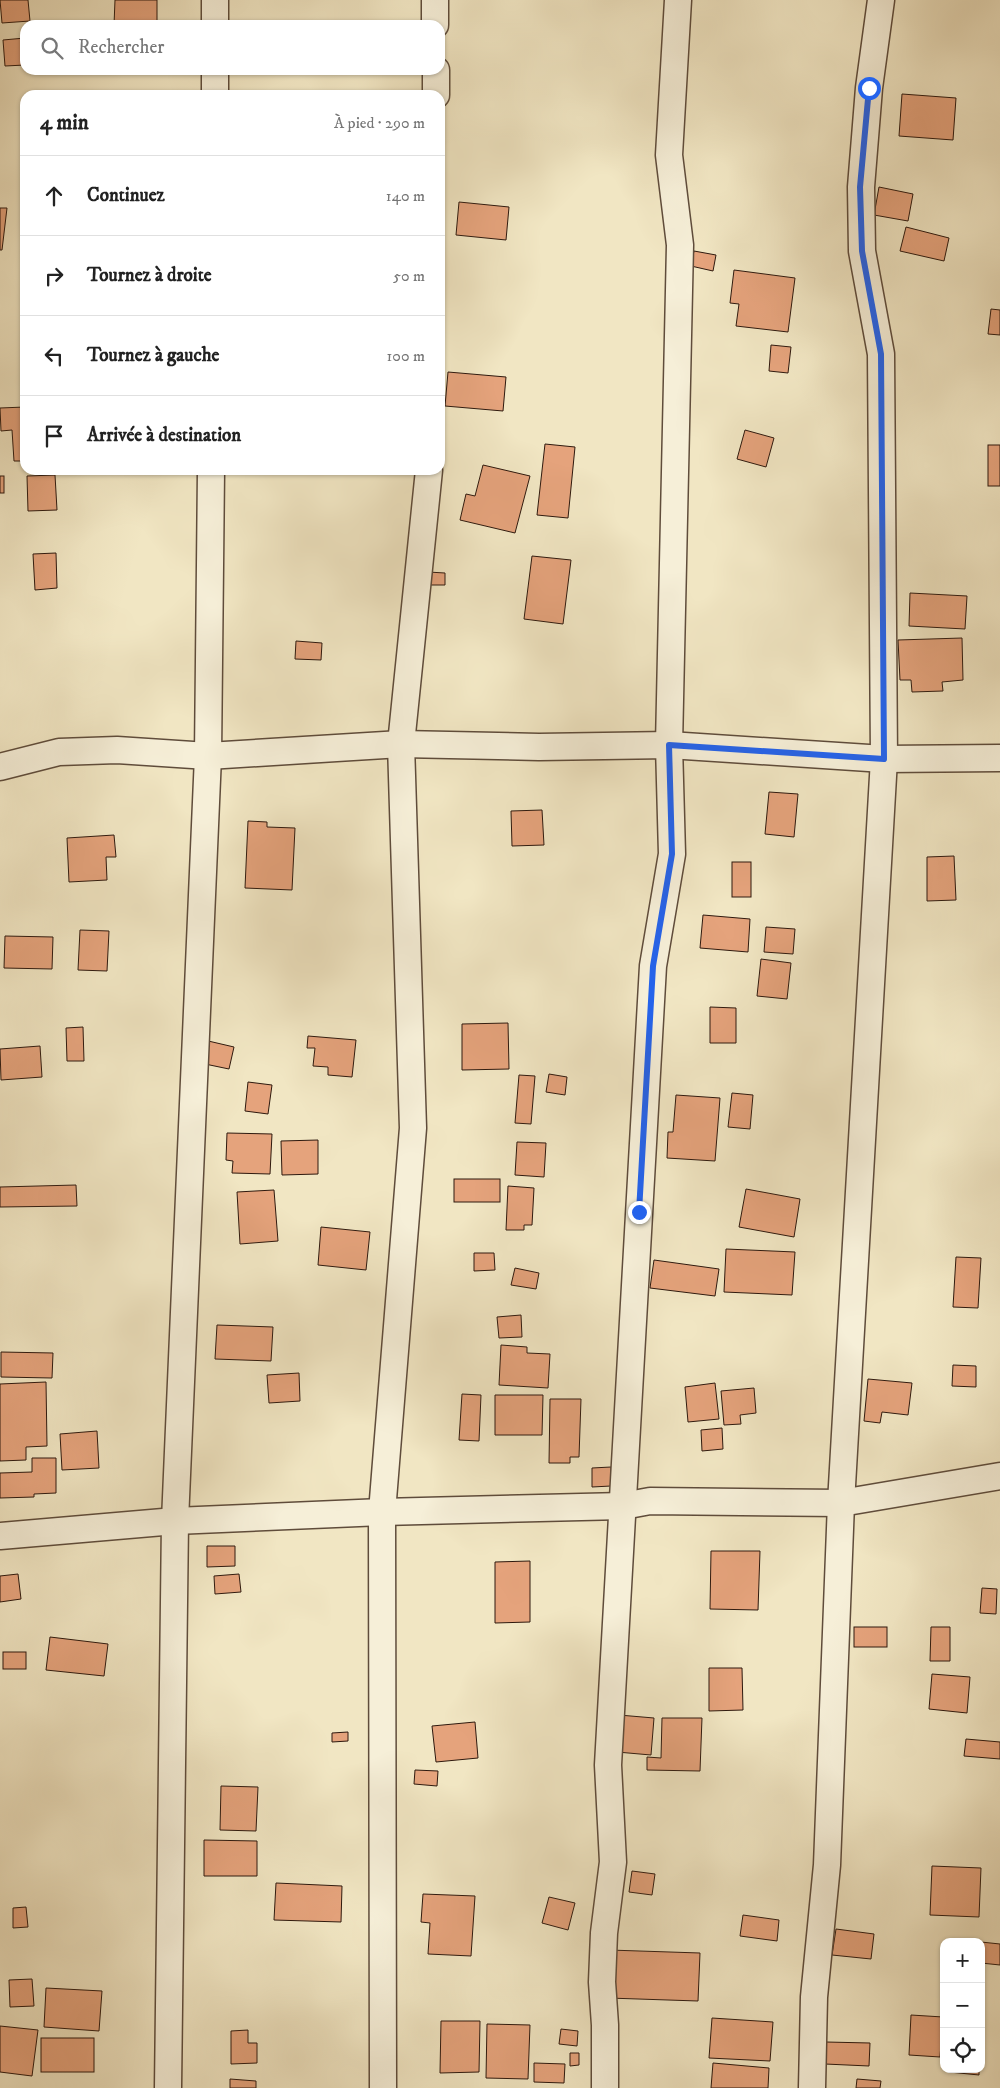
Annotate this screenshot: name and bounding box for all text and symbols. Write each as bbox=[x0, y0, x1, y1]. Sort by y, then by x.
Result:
search box bbox=[20, 20, 445, 75]
icon: search bbox=[38, 34, 66, 62]
text: Rechercher bbox=[78, 36, 164, 59]
route start bbox=[858, 77, 881, 100]
text: 4 min bbox=[40, 110, 89, 136]
text: À pied · 290 m bbox=[334, 113, 425, 133]
icon: ahead bbox=[40, 182, 68, 210]
text: Continuez bbox=[87, 184, 165, 207]
text: 140 m bbox=[386, 186, 425, 206]
icon: right bbox=[40, 262, 68, 290]
text: Tournez à droite bbox=[87, 264, 212, 287]
text: 50 m bbox=[393, 266, 425, 286]
icon: left bbox=[40, 342, 68, 370]
text: Tournez à gauche bbox=[87, 344, 219, 367]
text: 100 m bbox=[387, 346, 425, 366]
icon: arrive bbox=[40, 422, 68, 450]
text: Arrivée à destination bbox=[87, 424, 241, 447]
route end bbox=[628, 1201, 651, 1224]
map controls bbox=[940, 1938, 985, 2073]
button: + bbox=[940, 1938, 985, 1983]
button: − bbox=[940, 1983, 985, 2028]
button: locate bbox=[940, 2028, 985, 2073]

